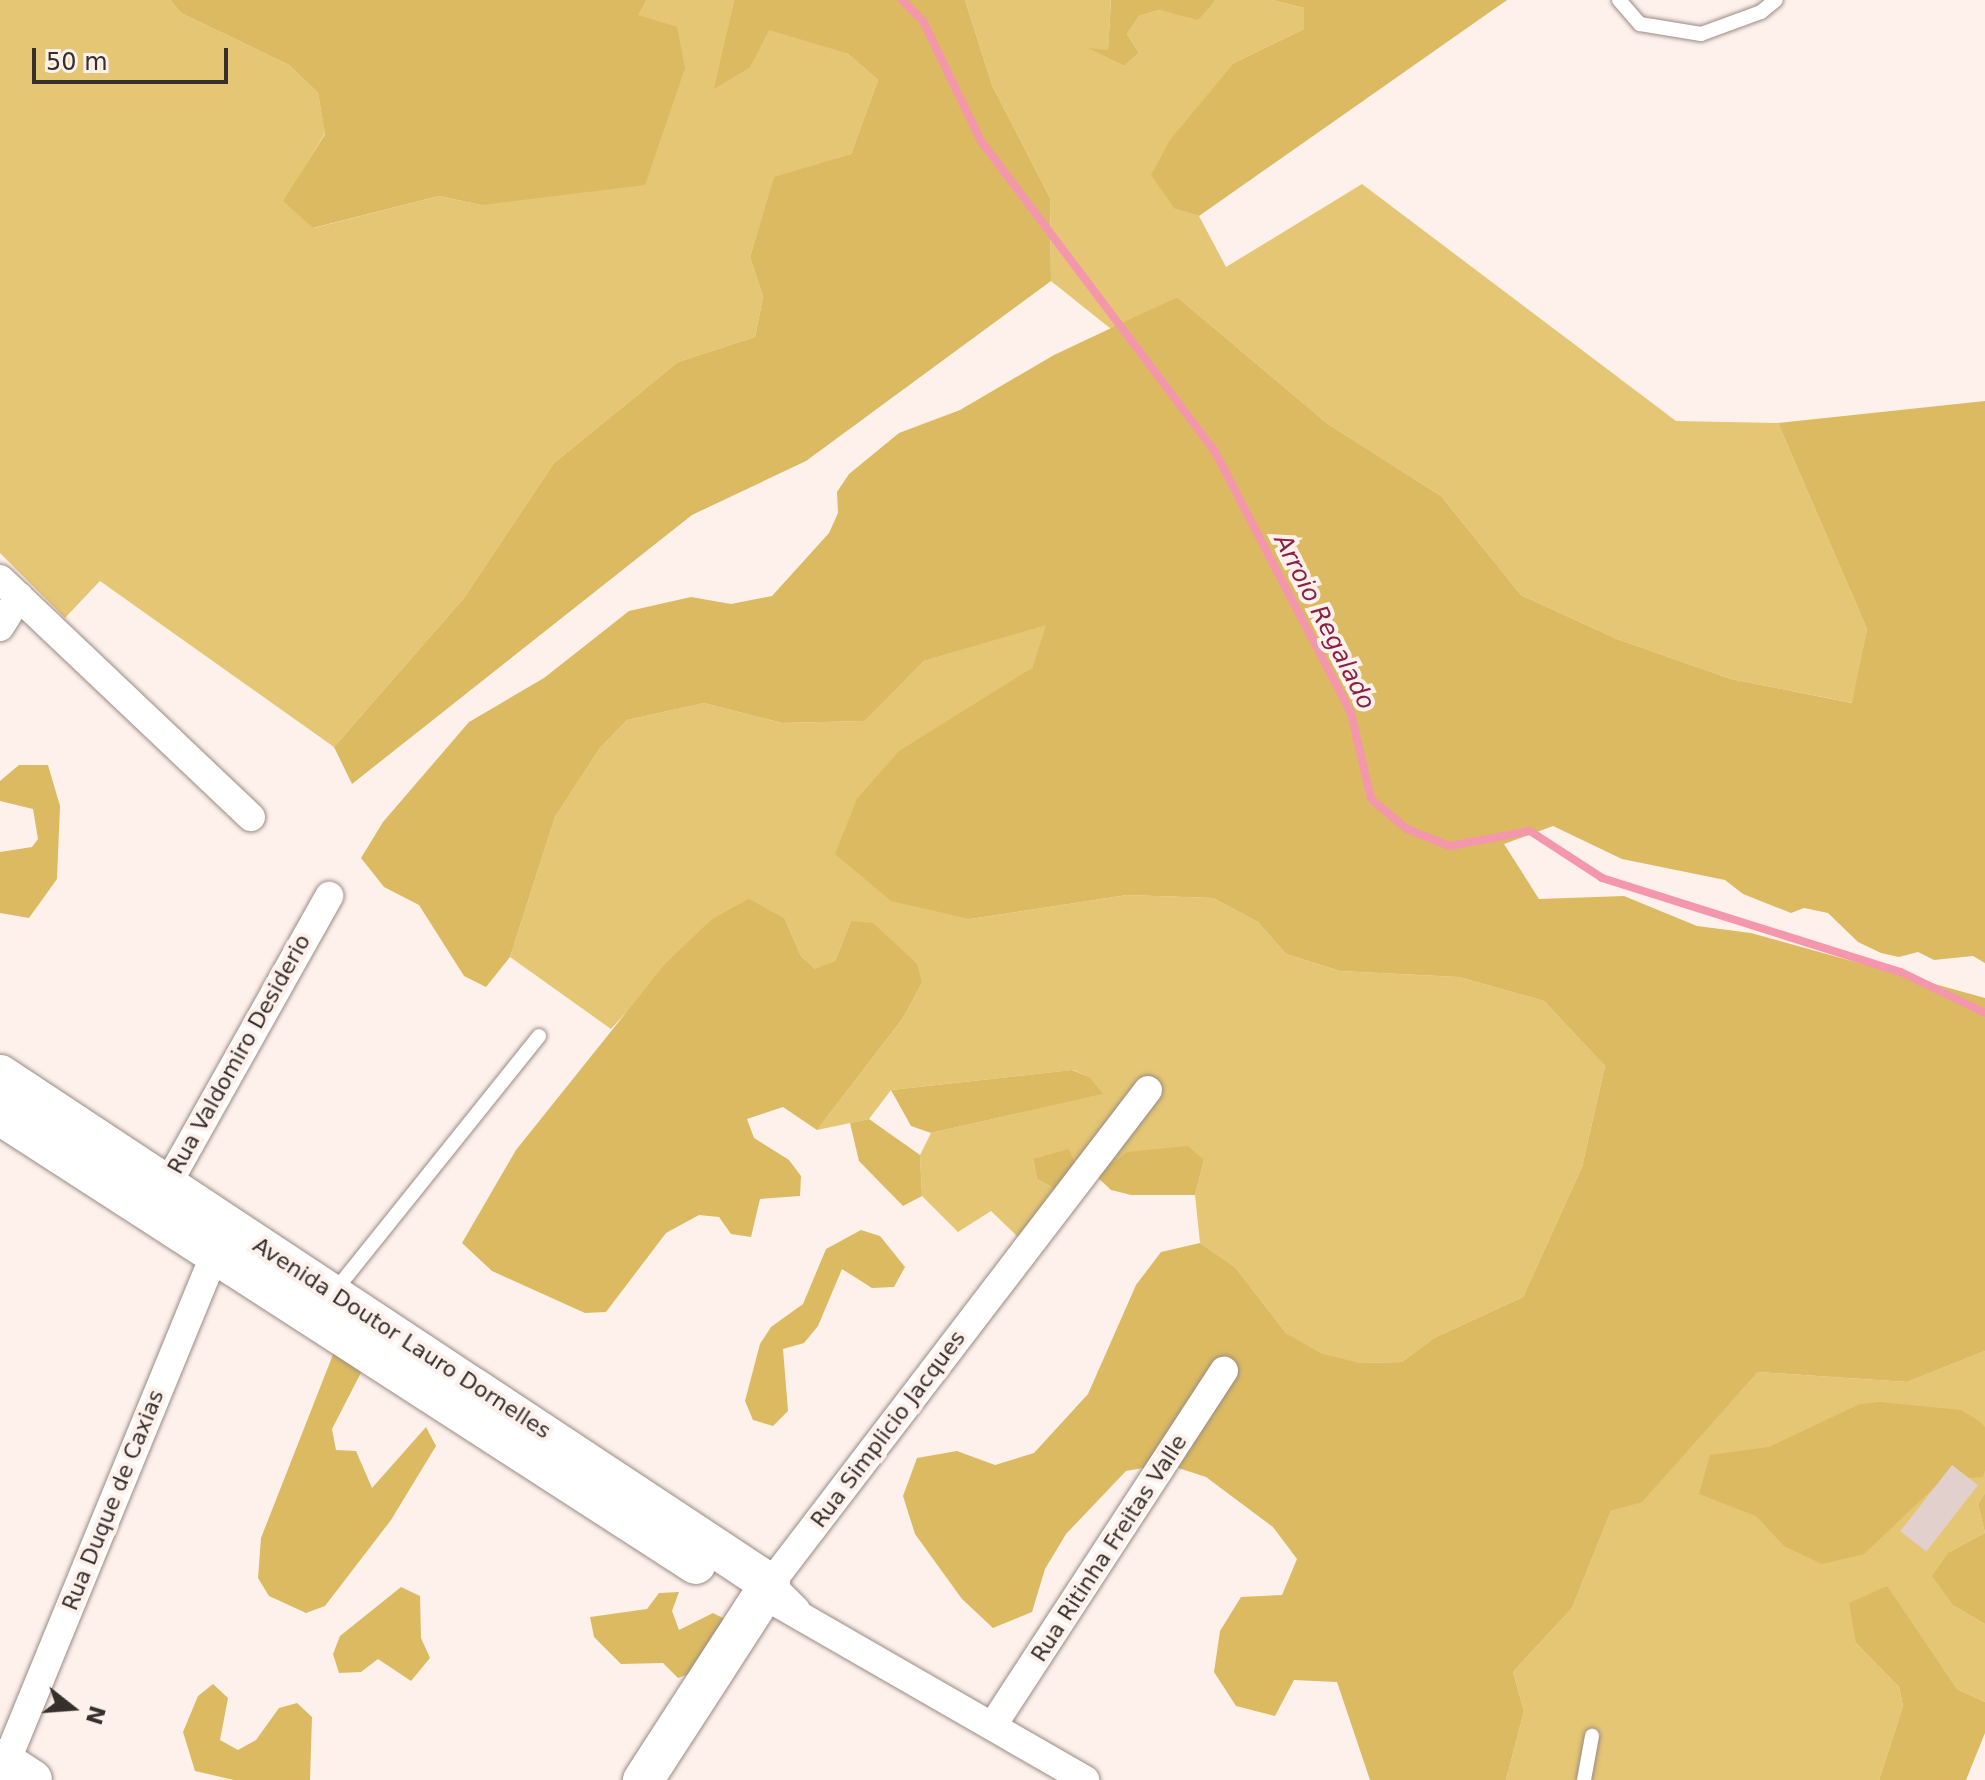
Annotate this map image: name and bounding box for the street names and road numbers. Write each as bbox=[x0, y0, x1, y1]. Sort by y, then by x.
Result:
street label: Rua Valdomiro Desiderio bbox=[162, 930, 316, 1178]
street label: Avenida Doutor Lauro Dornelles bbox=[248, 1232, 556, 1444]
street label: Rua Simplicio Jacques bbox=[805, 1325, 971, 1533]
street label: Rua Duque de Caxias bbox=[57, 1386, 169, 1614]
street label: Rua Ritinha Freitas Valle bbox=[1026, 1429, 1192, 1667]

